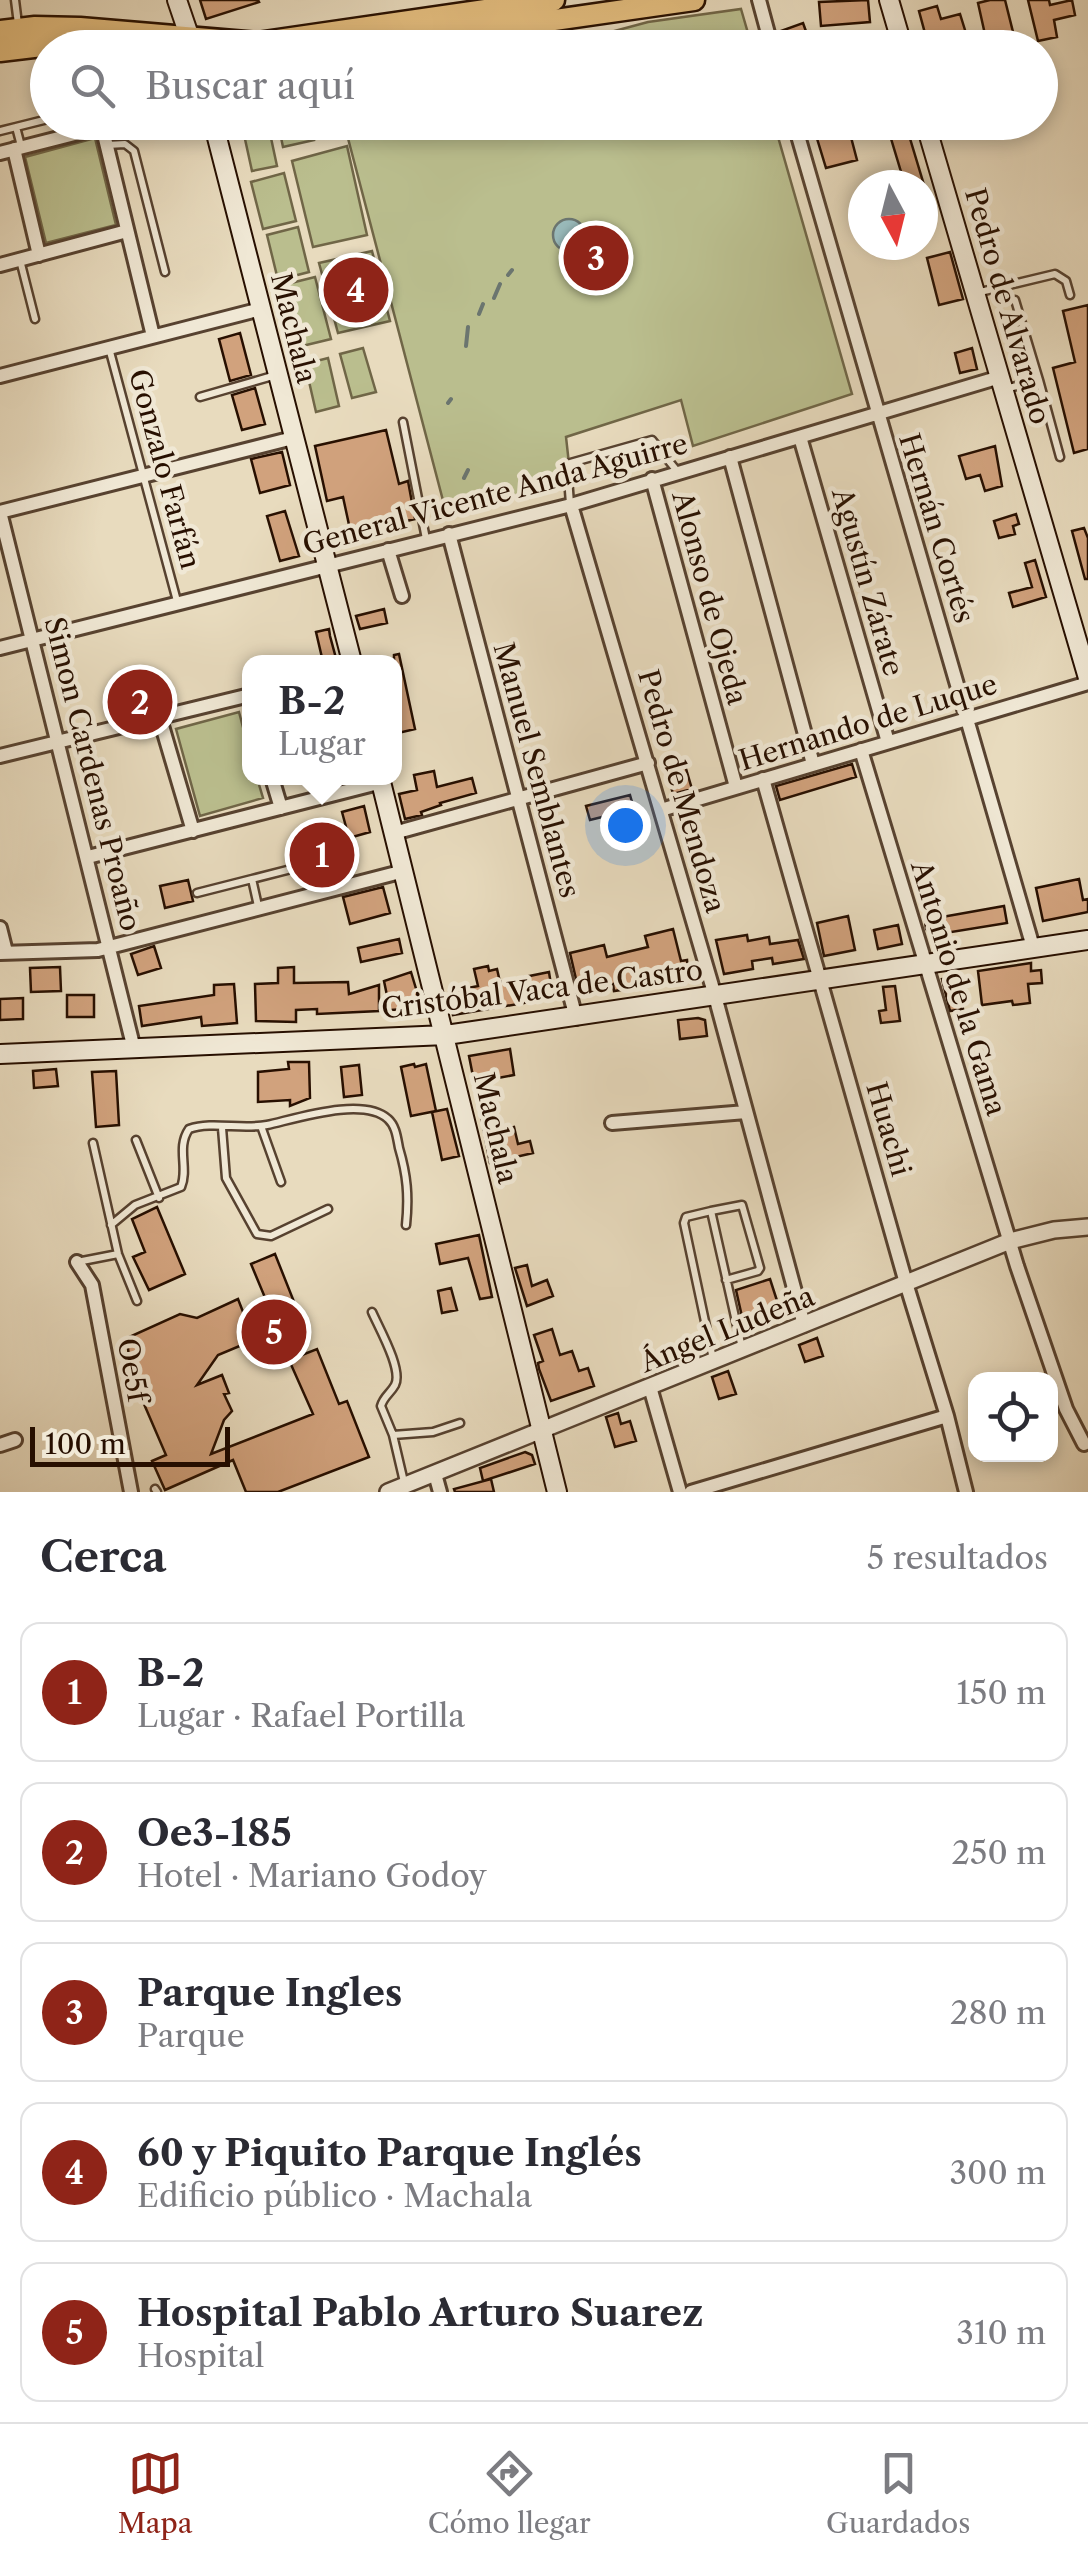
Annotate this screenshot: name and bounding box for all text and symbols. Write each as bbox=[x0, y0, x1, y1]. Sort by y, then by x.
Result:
search box bbox=[30, 30, 1058, 140]
icon: search bbox=[65, 58, 120, 113]
text: Buscar aquí bbox=[145, 62, 355, 109]
north arrow bbox=[848, 170, 938, 260]
street label: Pedro de Alvarado bbox=[958, 184, 1058, 428]
pin: 3 bbox=[564, 220, 628, 296]
pin: 4 bbox=[324, 252, 388, 328]
street label: Machala bbox=[264, 269, 324, 387]
street label: Gonzalo Farfán bbox=[122, 365, 208, 573]
street label: General Vicente Anda Aguirre bbox=[299, 426, 691, 562]
street label: Hernán Cortés bbox=[892, 429, 982, 627]
street label: Agustín Zárate bbox=[825, 483, 911, 680]
street label: Alonso de Ojeda bbox=[665, 487, 755, 709]
street label: Simon Cardenas Proaño bbox=[38, 614, 148, 934]
street label: Manuel Semblantes bbox=[487, 639, 587, 901]
popup bbox=[242, 655, 402, 785]
pin: 2 bbox=[108, 664, 172, 740]
street label: Pedro de Mendoza bbox=[631, 666, 733, 917]
street label: Hernando de Luque bbox=[735, 667, 1001, 777]
text: B-2 bbox=[278, 677, 346, 724]
text: Lugar bbox=[278, 724, 366, 763]
your location bbox=[600, 800, 651, 851]
pin: 1 bbox=[290, 818, 354, 892]
street label: Antonio de la Gama bbox=[904, 856, 1014, 1120]
street label: Cristóbal Vaca de Castro bbox=[379, 952, 705, 1026]
street label: Machala bbox=[467, 1069, 525, 1187]
street label: Huachi bbox=[859, 1078, 919, 1180]
street label: Ángel Ludeña bbox=[634, 1279, 819, 1380]
pin: 5 bbox=[242, 1294, 306, 1370]
street label: Oe5f bbox=[111, 1335, 156, 1407]
map controls bbox=[968, 1372, 1058, 1462]
button: locate bbox=[968, 1372, 1058, 1462]
scale bar bbox=[30, 1422, 230, 1466]
text: 100 m bbox=[45, 1427, 126, 1461]
text: Cerca bbox=[40, 1531, 166, 1583]
text: 5 resultados bbox=[867, 1538, 1048, 1577]
text: B-2 bbox=[137, 1649, 204, 1696]
text: 1 bbox=[67, 1673, 82, 1712]
text: 150 m bbox=[957, 1673, 1046, 1712]
text: Lugar · Rafael Portilla bbox=[137, 1696, 465, 1735]
text: Oe3-185 bbox=[137, 1809, 292, 1856]
text: 2 bbox=[65, 1833, 84, 1872]
text: 250 m bbox=[952, 1833, 1046, 1872]
text: Hotel · Mariano Godoy bbox=[137, 1856, 487, 1895]
text: Parque Ingles bbox=[137, 1969, 403, 2016]
text: 3 bbox=[65, 1993, 84, 2032]
text: 280 m bbox=[950, 1993, 1046, 2032]
text: Parque bbox=[137, 2016, 245, 2055]
text: 60 y Piquito Parque Inglés bbox=[137, 2129, 642, 2176]
text: 4 bbox=[65, 2153, 84, 2192]
text: 300 m bbox=[949, 2153, 1046, 2192]
text: Edificio público · Machala bbox=[137, 2176, 532, 2215]
text: Hospital Pablo Arturo Suarez bbox=[137, 2289, 704, 2336]
text: 5 bbox=[66, 2313, 83, 2352]
text: 310 m bbox=[956, 2313, 1046, 2352]
text: Hospital bbox=[137, 2336, 264, 2375]
tab: Mapa bbox=[118, 2446, 193, 2540]
tab: Cómo llegar bbox=[428, 2446, 591, 2540]
tab: Guardados bbox=[826, 2446, 970, 2540]

